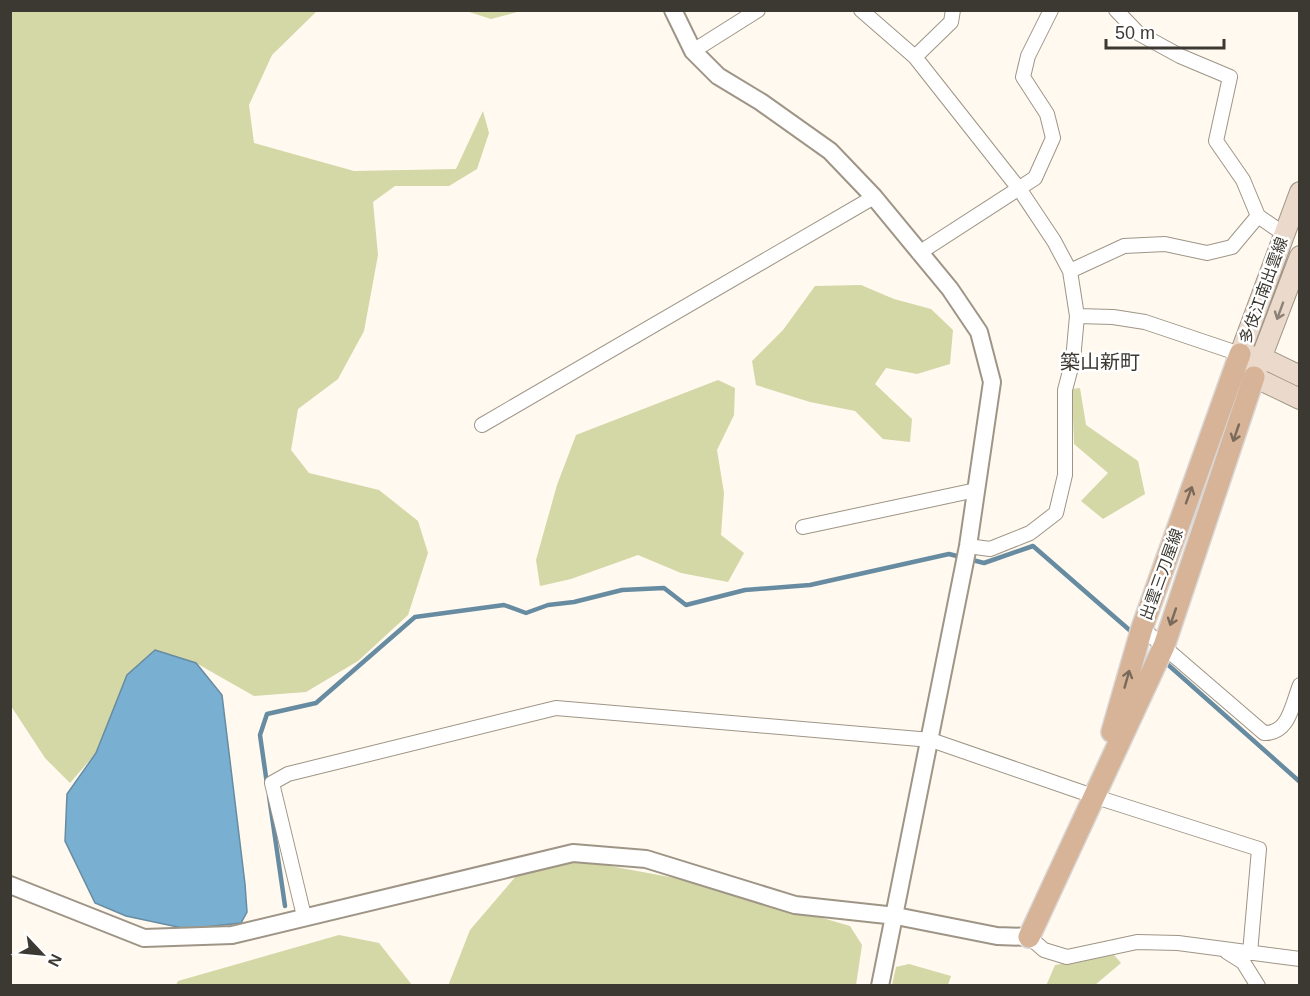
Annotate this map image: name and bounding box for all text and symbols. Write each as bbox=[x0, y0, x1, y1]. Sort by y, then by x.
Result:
scale bar bbox=[1106, 12, 1224, 50]
text: 50 m bbox=[1115, 23, 1155, 43]
street label: 多伎江南出雲線 bbox=[1236, 235, 1291, 346]
one-way arrow bbox=[1273, 301, 1284, 320]
district label: 築山新町 bbox=[1060, 351, 1140, 373]
one-way arrow bbox=[1229, 423, 1240, 442]
one-way arrow bbox=[1185, 486, 1196, 505]
street label: 出雲三刀屋線 bbox=[1137, 526, 1186, 622]
one-way arrow bbox=[1167, 607, 1178, 626]
one-way arrow bbox=[1122, 670, 1133, 689]
north arrow bbox=[12, 924, 72, 984]
text: N bbox=[45, 951, 65, 969]

